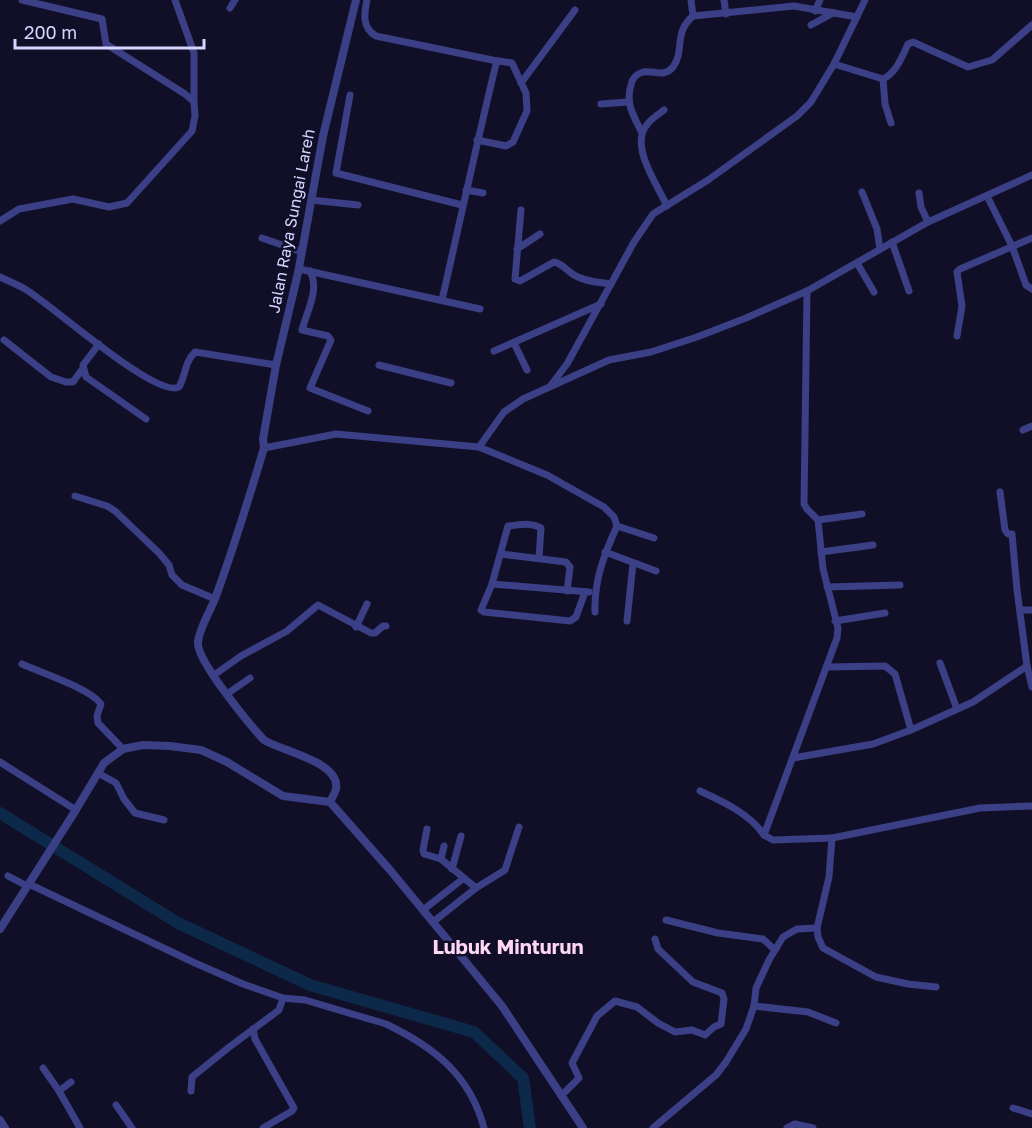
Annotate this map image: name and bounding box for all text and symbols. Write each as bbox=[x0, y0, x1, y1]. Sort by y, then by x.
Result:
scale bar bbox=[15, 12, 204, 50]
text: 200 m bbox=[24, 21, 77, 43]
street label: Jalan Raya Sungai Lareh bbox=[263, 127, 319, 315]
district label: Lubuk Minturun bbox=[433, 934, 583, 958]

